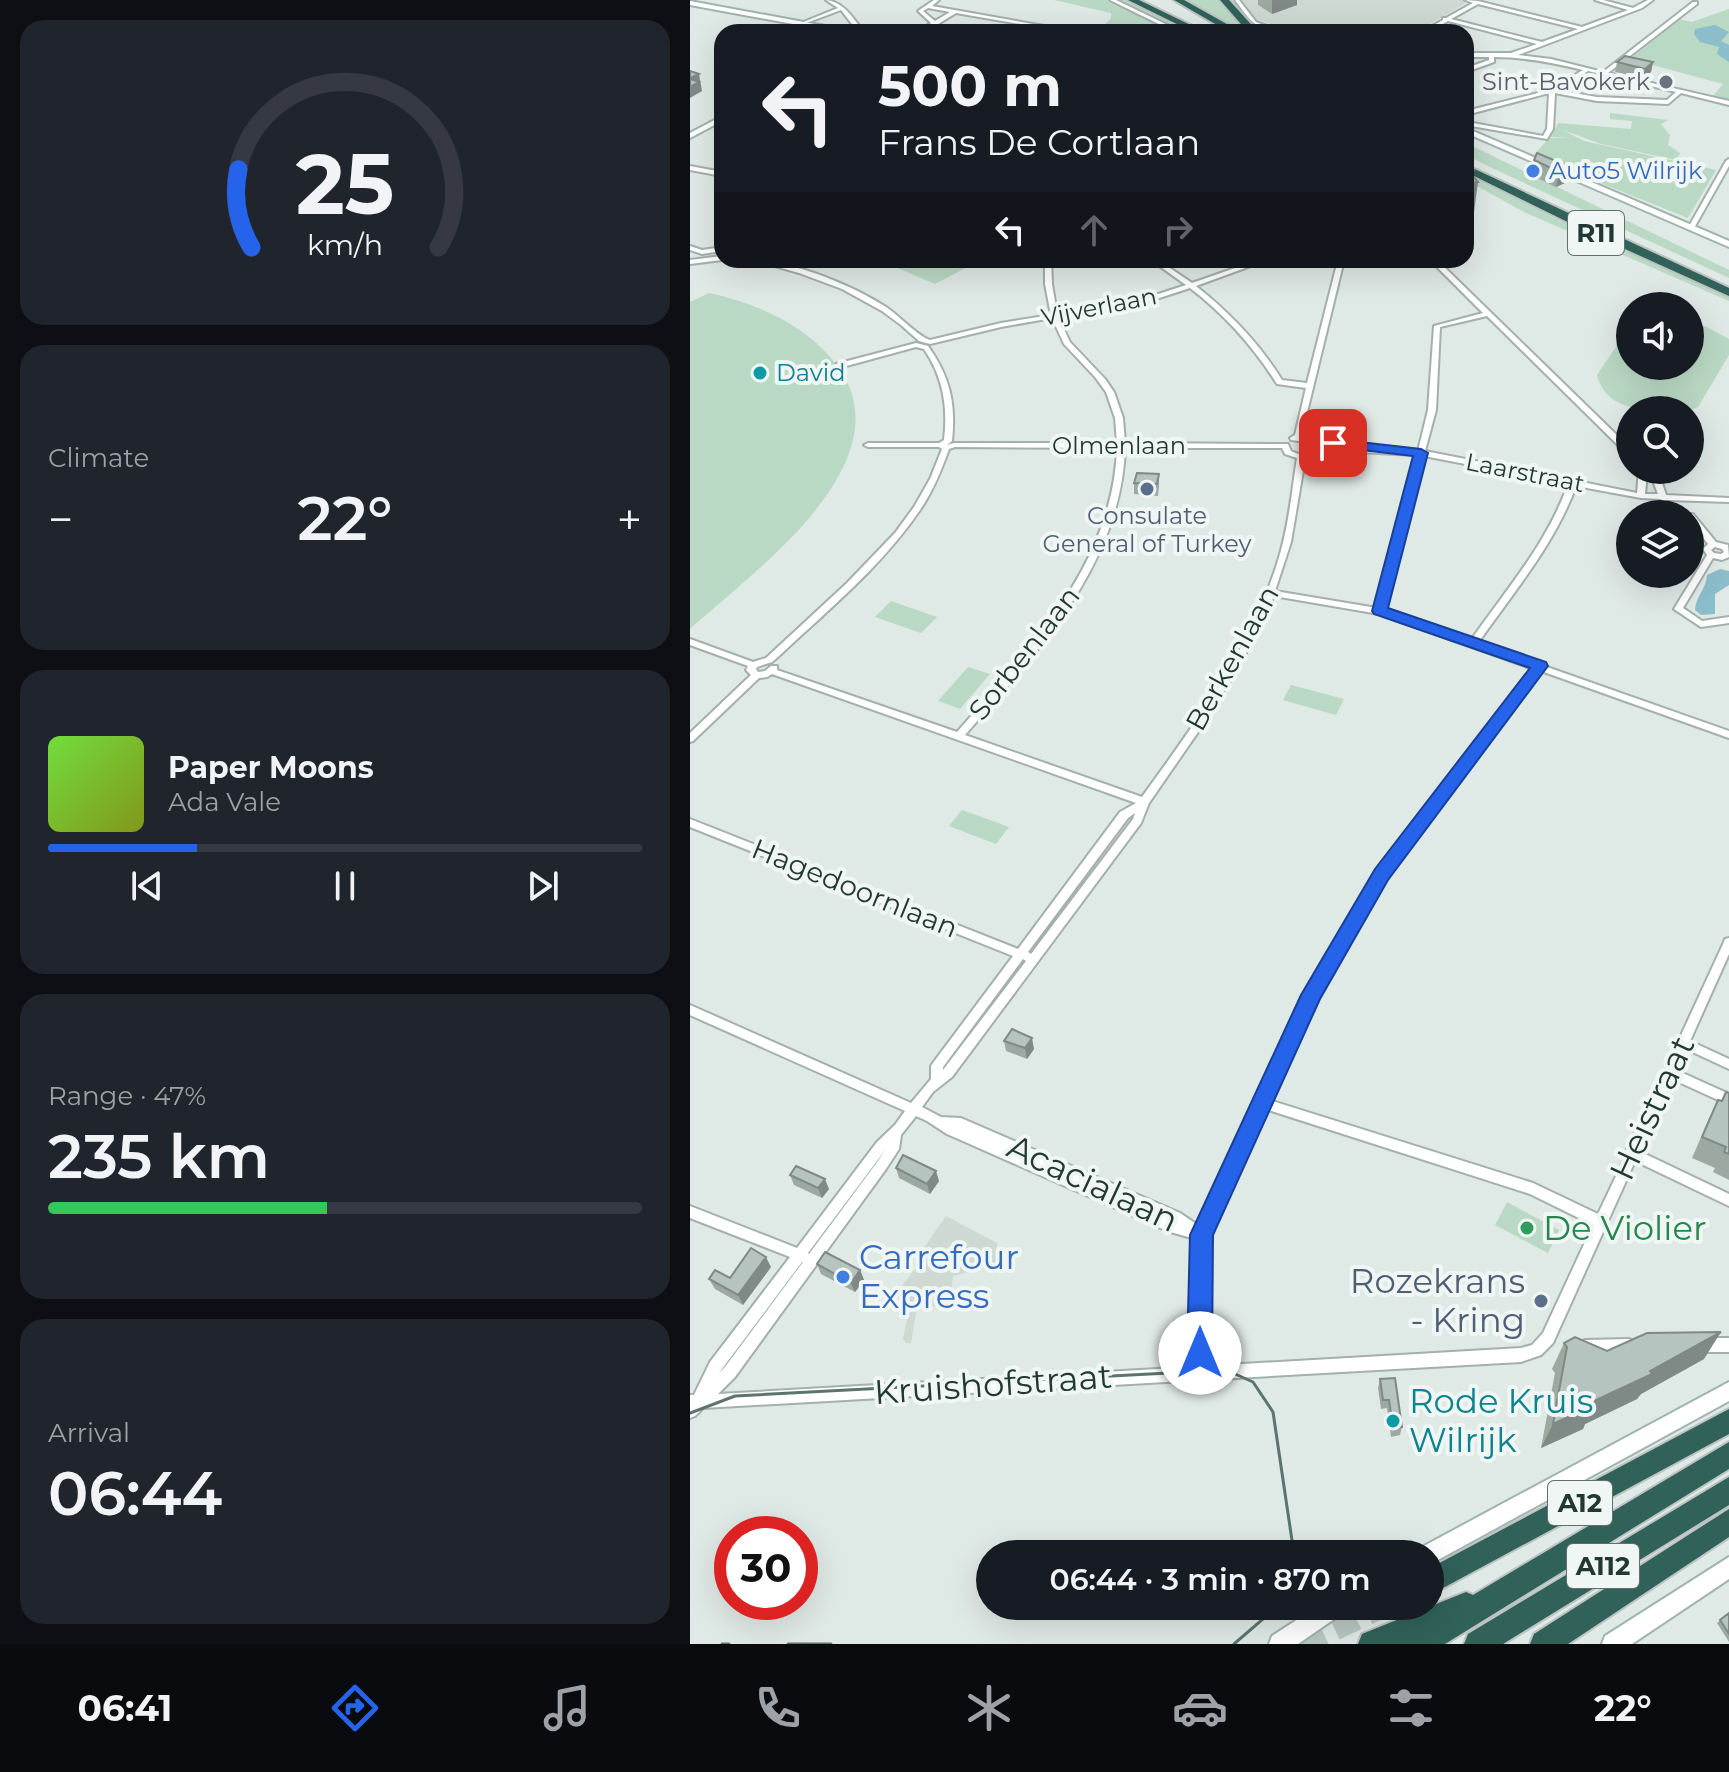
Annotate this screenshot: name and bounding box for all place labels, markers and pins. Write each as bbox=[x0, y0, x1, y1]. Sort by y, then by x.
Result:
place label: Sint-Bavokerk bbox=[1482, 67, 1651, 96]
marker: Sint-Bavokerk bbox=[1657, 73, 1675, 91]
place label: Auto5 Wilrijk bbox=[1549, 156, 1703, 185]
marker: Auto5 Wilrijk bbox=[1524, 162, 1542, 180]
place label: David bbox=[776, 358, 845, 387]
marker: David bbox=[751, 364, 769, 382]
pin bbox=[1299, 409, 1367, 477]
marker: Consulate General of Turkey bbox=[1138, 480, 1156, 498]
place label: Consulate General of Turkey bbox=[1043, 501, 1252, 558]
place label: De Violier bbox=[1543, 1207, 1707, 1249]
marker: De Violier bbox=[1518, 1219, 1536, 1237]
place label: Carrefour Express bbox=[859, 1236, 1019, 1317]
place label: Rozekrans - Kring bbox=[1350, 1260, 1525, 1341]
marker: Carrefour Express bbox=[834, 1268, 852, 1286]
marker: Rozekrans - Kring bbox=[1532, 1292, 1550, 1310]
place label: Rode Kruis Wilrijk bbox=[1409, 1380, 1593, 1461]
marker: Rode Kruis Wilrijk bbox=[1384, 1412, 1402, 1430]

